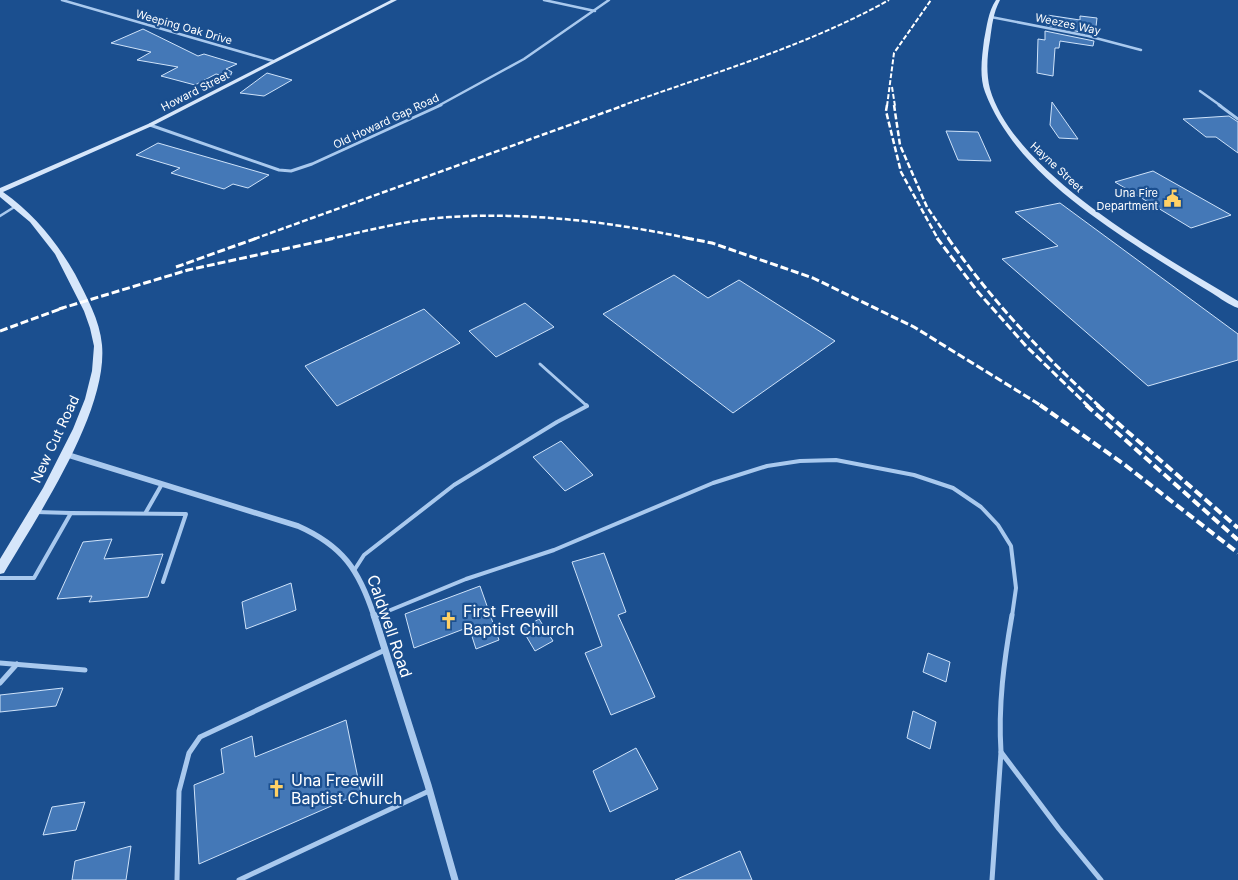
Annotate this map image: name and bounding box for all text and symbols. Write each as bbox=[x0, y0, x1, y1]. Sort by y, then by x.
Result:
street label: Weeping Oak Drive bbox=[134, 7, 234, 47]
street label: Weezes Way bbox=[1034, 10, 1102, 38]
street label: Howard Street bbox=[159, 68, 232, 114]
street label: Old Howard Gap Road bbox=[331, 90, 441, 152]
street label: Hayne Street bbox=[1028, 139, 1087, 195]
place label: Una Fire Department bbox=[1097, 186, 1158, 213]
public building icon: Una Fire Department bbox=[1162, 189, 1182, 209]
street label: New Cut Road bbox=[27, 392, 82, 485]
street label: Caldwell Road bbox=[363, 572, 417, 680]
place label: First Freewill Baptist Church bbox=[463, 601, 575, 639]
church icon: First Freewill Baptist Church bbox=[439, 610, 459, 630]
place label: Una Freewill Baptist Church bbox=[291, 770, 403, 808]
church icon: Una Freewill Baptist Church bbox=[267, 779, 287, 799]

